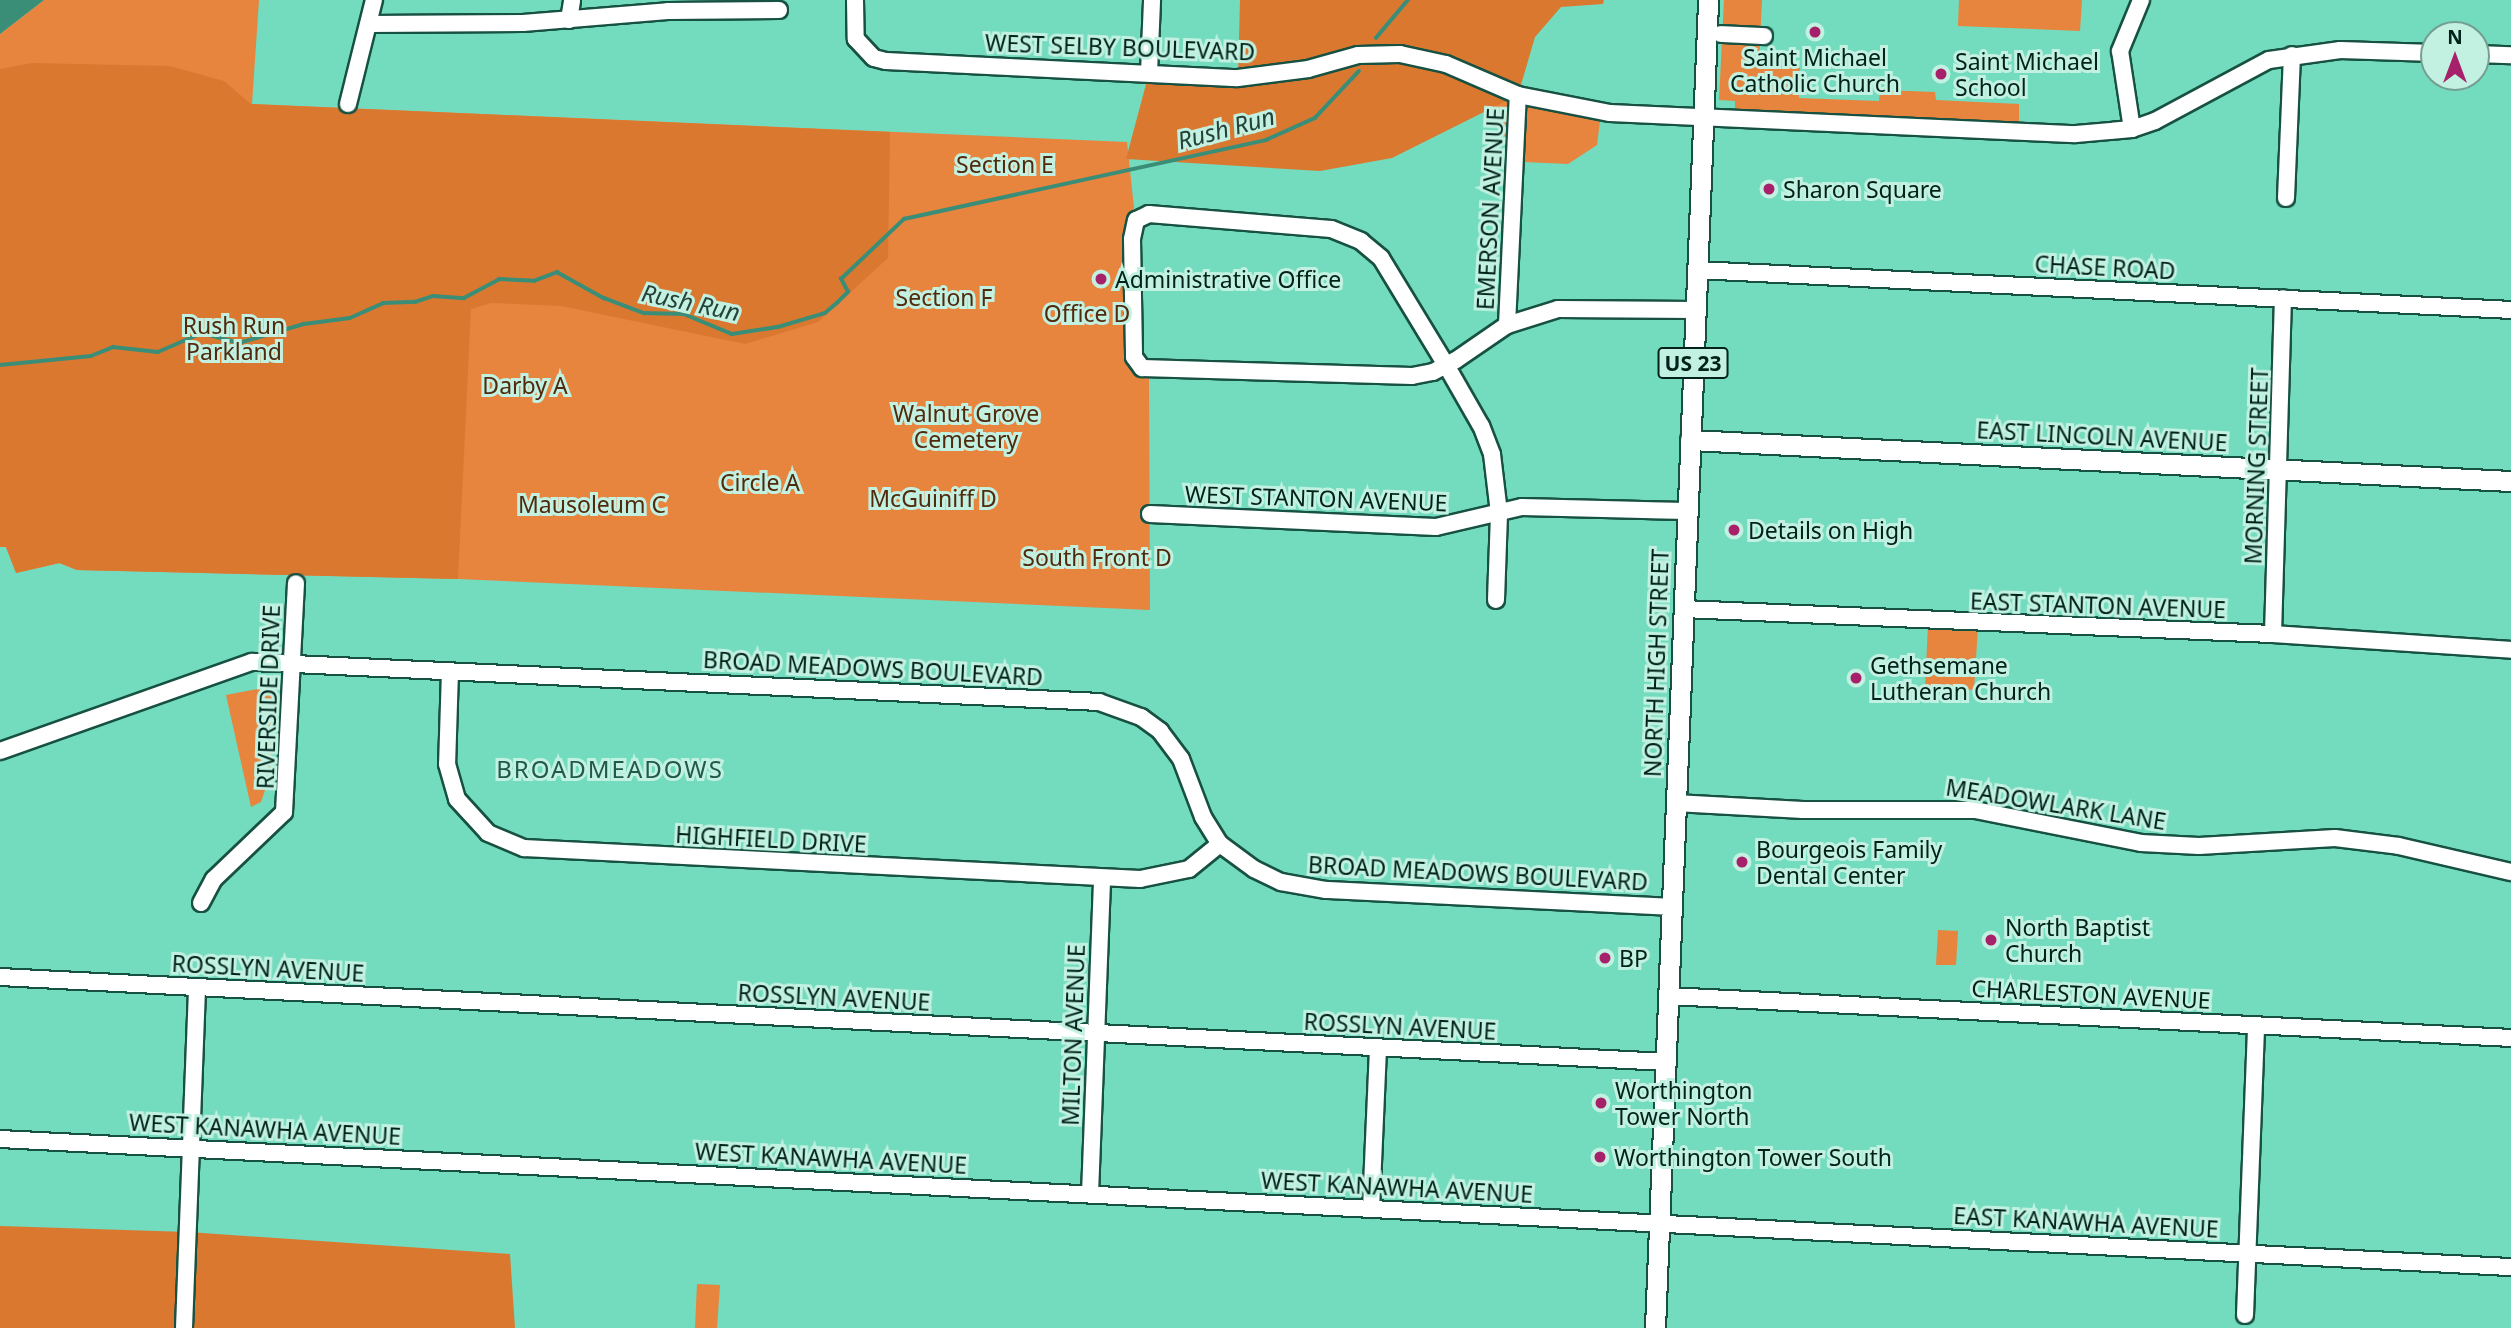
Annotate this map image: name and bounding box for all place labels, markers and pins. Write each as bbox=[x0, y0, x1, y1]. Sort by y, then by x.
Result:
marker: Saint Michael Catholic Church bbox=[1807, 24, 1823, 40]
place label: Saint Michael Catholic Church bbox=[1730, 43, 1900, 97]
place label: Saint Michael School bbox=[1955, 47, 2099, 101]
marker: Saint Michael School bbox=[1933, 66, 1949, 82]
place label: Sharon Square bbox=[1783, 175, 1942, 203]
marker: Sharon Square bbox=[1761, 181, 1777, 197]
place label: Administrative Office bbox=[1115, 265, 1341, 293]
marker: Administrative Office bbox=[1093, 271, 1109, 287]
place label: Details on High bbox=[1748, 516, 1913, 544]
marker: Details on High bbox=[1726, 522, 1742, 538]
place label: Gethsemane Lutheran Church bbox=[1870, 651, 2051, 705]
marker: Gethsemane Lutheran Church bbox=[1848, 670, 1864, 686]
place label: Bourgeois Family Dental Center bbox=[1756, 835, 1942, 889]
marker: Bourgeois Family Dental Center bbox=[1734, 854, 1750, 870]
place label: North Baptist Church bbox=[2005, 913, 2150, 967]
marker: North Baptist Church bbox=[1983, 932, 1999, 948]
place label: BP bbox=[1619, 944, 1648, 972]
marker: BP bbox=[1597, 950, 1613, 966]
place label: Worthington Tower North bbox=[1615, 1076, 1753, 1130]
marker: Worthington Tower North bbox=[1593, 1095, 1609, 1111]
place label: Worthington Tower South bbox=[1614, 1143, 1892, 1171]
marker: Worthington Tower South bbox=[1592, 1149, 1608, 1165]

